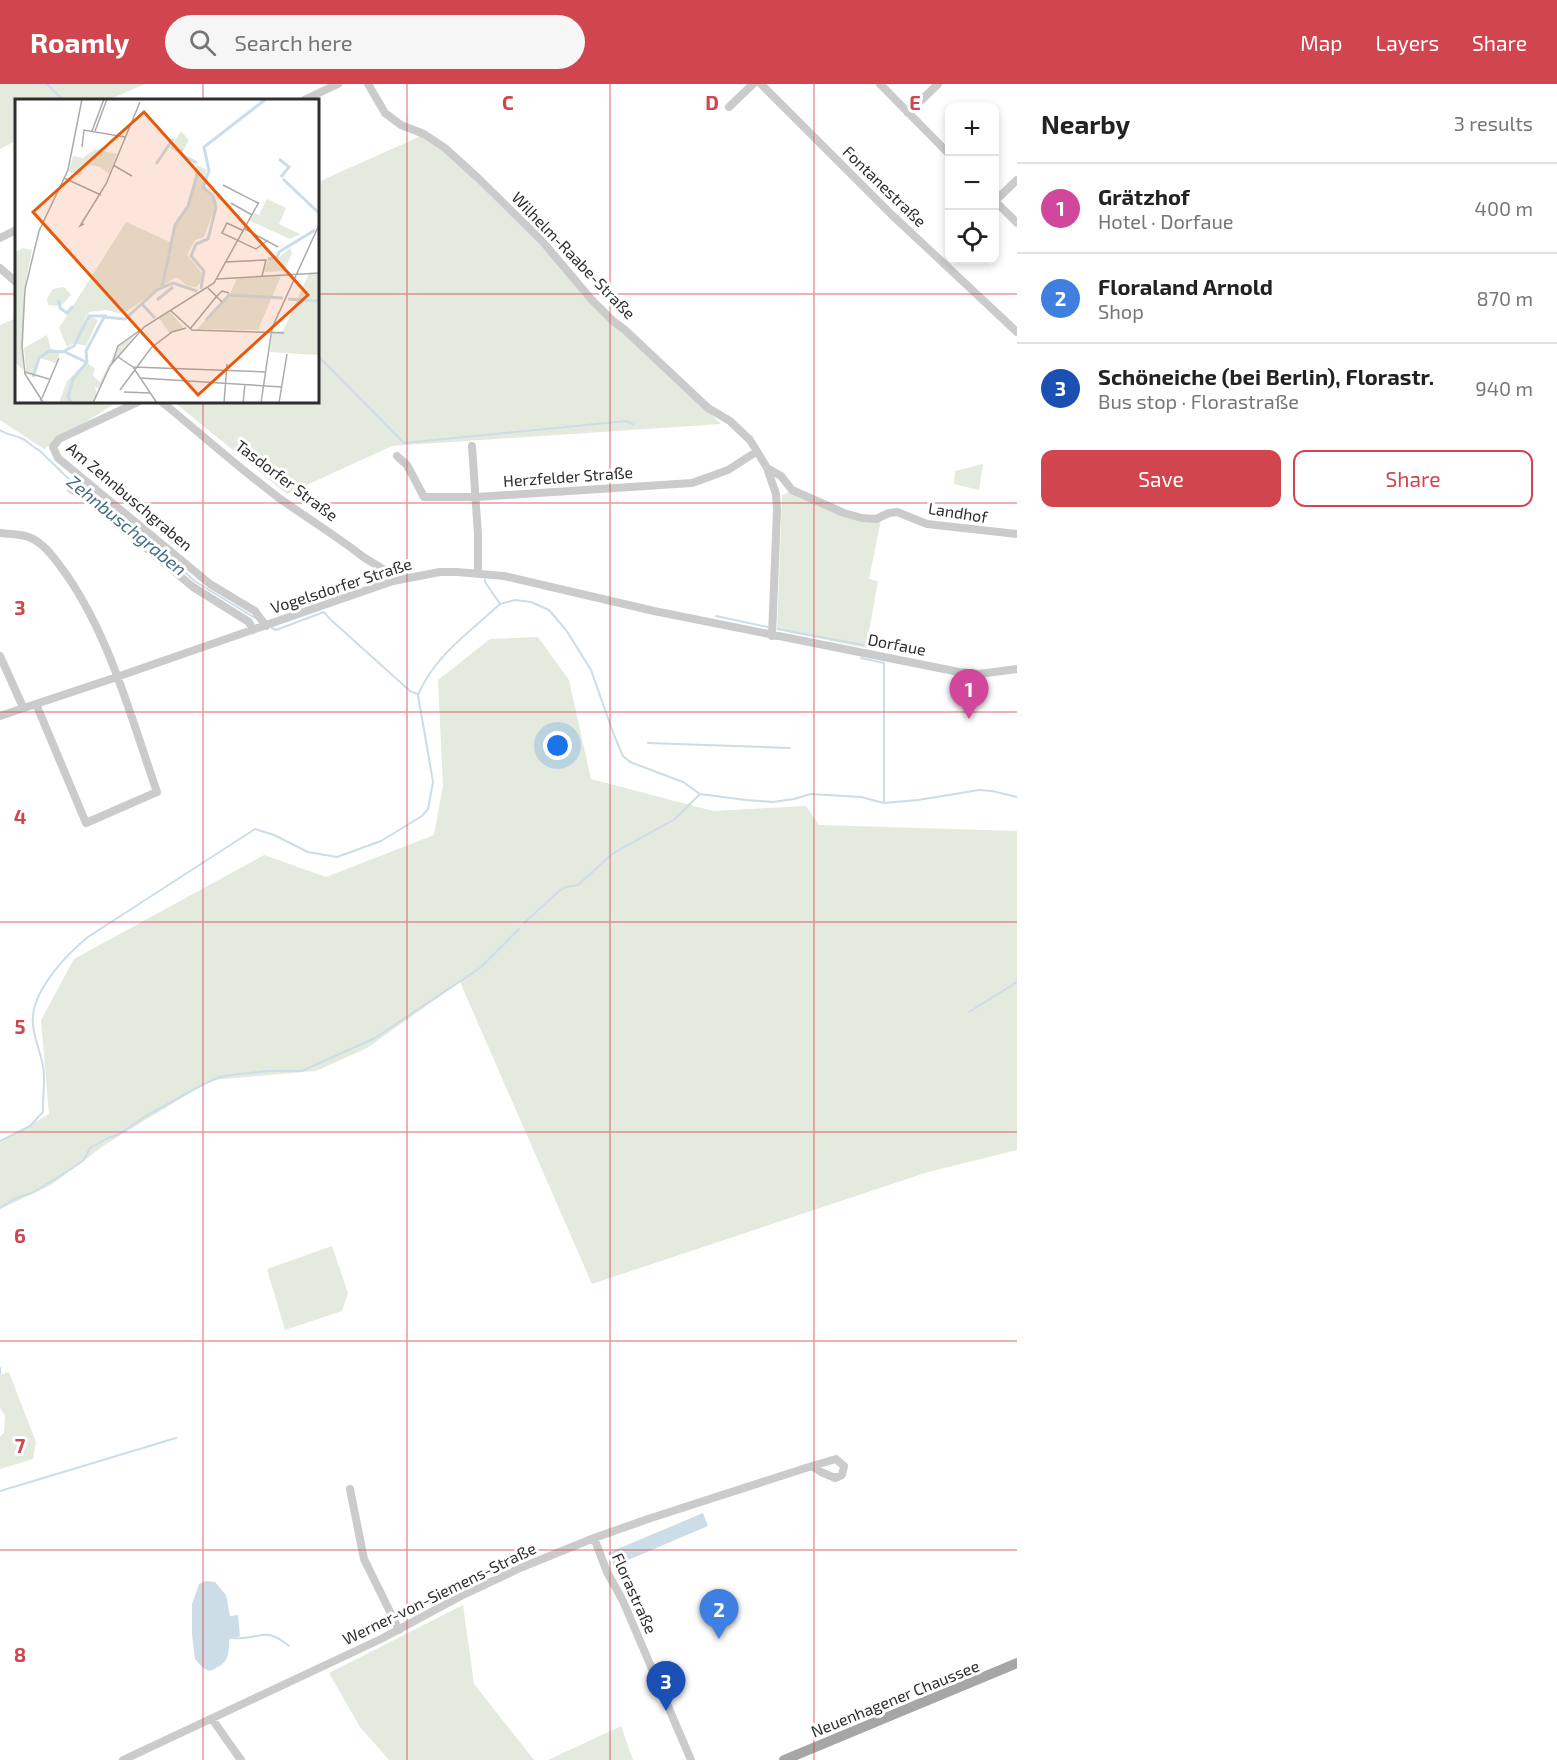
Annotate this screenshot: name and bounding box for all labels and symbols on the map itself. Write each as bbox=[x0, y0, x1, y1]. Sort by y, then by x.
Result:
text: C bbox=[502, 90, 514, 114]
text: D bbox=[705, 90, 719, 114]
text: E bbox=[909, 90, 921, 114]
inset map bbox=[15, 99, 320, 404]
street label: Fontanestraße bbox=[839, 142, 931, 230]
street label: Wilhelm-Raabe-Straße bbox=[508, 187, 640, 323]
street label: Tasdorfer Straße bbox=[232, 435, 342, 525]
street label: Am Zehnbuschgraben bbox=[63, 438, 197, 554]
street label: Herzfelder Straße bbox=[502, 462, 634, 490]
water label: Zehnbuschgraben bbox=[63, 470, 191, 580]
street label: Landhof bbox=[927, 498, 990, 526]
street label: Vogelsdorfer Straße bbox=[268, 553, 414, 617]
text: 3 bbox=[14, 595, 26, 619]
street label: Dorfaue bbox=[866, 629, 928, 659]
pin: 1 bbox=[950, 670, 988, 719]
your location bbox=[543, 731, 572, 760]
text: 4 bbox=[14, 804, 27, 828]
text: 5 bbox=[14, 1014, 26, 1038]
text: 6 bbox=[14, 1223, 26, 1247]
text: 7 bbox=[15, 1433, 26, 1457]
street label: Werner-von-Siemens-Straße bbox=[339, 1538, 539, 1648]
street label: Florastraße bbox=[609, 1550, 661, 1636]
pin: 2 bbox=[700, 1590, 738, 1639]
text: 8 bbox=[14, 1642, 26, 1666]
street label: Neuenhagener Chaussee bbox=[808, 1656, 982, 1740]
pin: 3 bbox=[646, 1662, 686, 1711]

